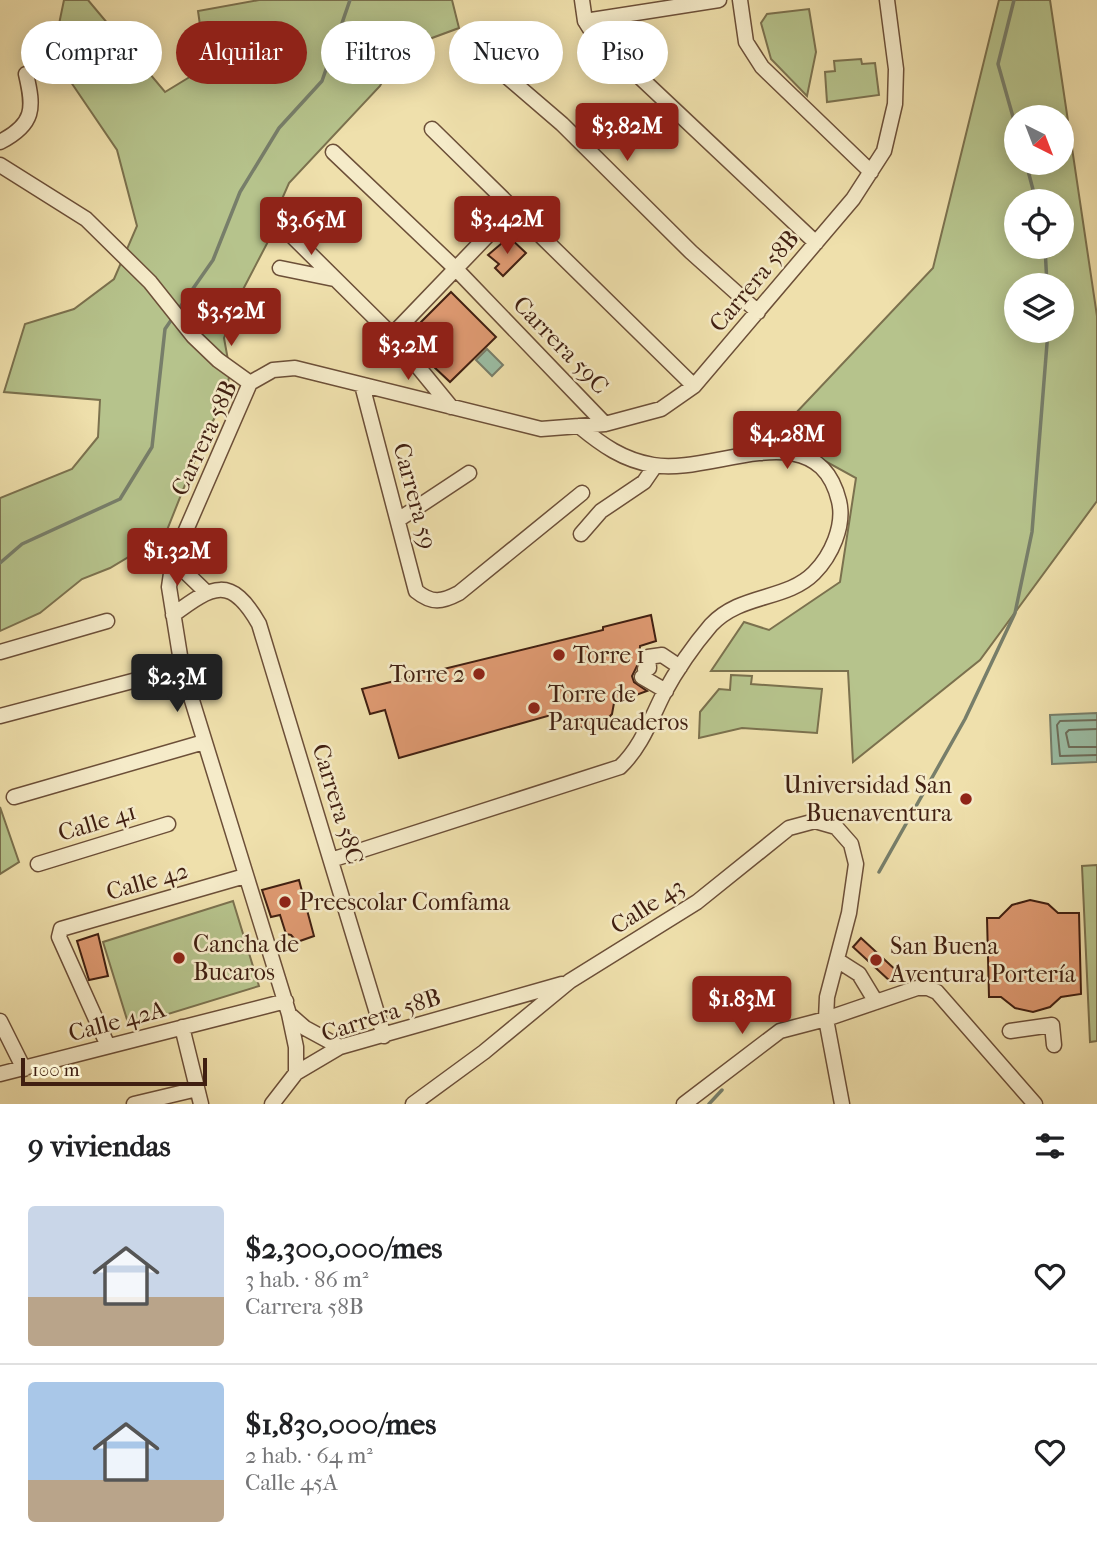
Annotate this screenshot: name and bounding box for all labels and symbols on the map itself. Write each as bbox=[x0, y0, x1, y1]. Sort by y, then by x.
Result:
pin: $3.82M bbox=[570, 104, 684, 163]
north arrow bbox=[1004, 105, 1074, 175]
pin: $3.42M bbox=[450, 196, 564, 256]
pin: $3.65M bbox=[254, 198, 368, 257]
street label: Carrera 58B bbox=[703, 225, 805, 337]
pin: $3.52M bbox=[174, 288, 288, 348]
street label: Carrera 59C bbox=[508, 290, 614, 400]
pin: $3.2M bbox=[359, 322, 457, 382]
street label: Carrera 58B bbox=[165, 376, 243, 500]
pin: $4.28M bbox=[730, 412, 844, 471]
street label: Carrera 59 bbox=[387, 440, 443, 552]
pin: $1.32M bbox=[120, 528, 234, 588]
place label: Torre 1 bbox=[573, 641, 645, 669]
marker: Torre 1 bbox=[551, 647, 567, 663]
pin: $2.3M bbox=[128, 654, 226, 714]
place label: Torre 2 bbox=[389, 660, 465, 688]
marker: Torre 2 bbox=[471, 666, 487, 682]
place label: Torre de Parqueaderos bbox=[548, 680, 689, 736]
marker: Torre de Parqueaderos bbox=[526, 700, 542, 716]
street label: Carrera 58C bbox=[306, 740, 370, 868]
place label: Universidad San Buenaventura bbox=[784, 771, 953, 827]
marker: Universidad San Buenaventura bbox=[958, 791, 974, 807]
street label: Calle 41 bbox=[55, 797, 139, 847]
street label: Calle 42 bbox=[103, 856, 191, 906]
street label: Calle 43 bbox=[605, 872, 689, 940]
place label: Preescolar Comfama bbox=[299, 888, 511, 916]
marker: Preescolar Comfama bbox=[277, 894, 293, 910]
place label: Cancha de Bucaros bbox=[193, 930, 299, 986]
place label: San Buena Aventura Portería bbox=[889, 932, 1077, 988]
marker: Cancha de Bucaros bbox=[171, 950, 187, 966]
marker: San Buena Aventura Portería bbox=[868, 952, 884, 968]
pin: $1.83M bbox=[685, 976, 799, 1036]
street label: Carrera 58B bbox=[318, 983, 444, 1047]
street label: Calle 42A bbox=[65, 994, 169, 1047]
scale bar bbox=[21, 1055, 206, 1087]

